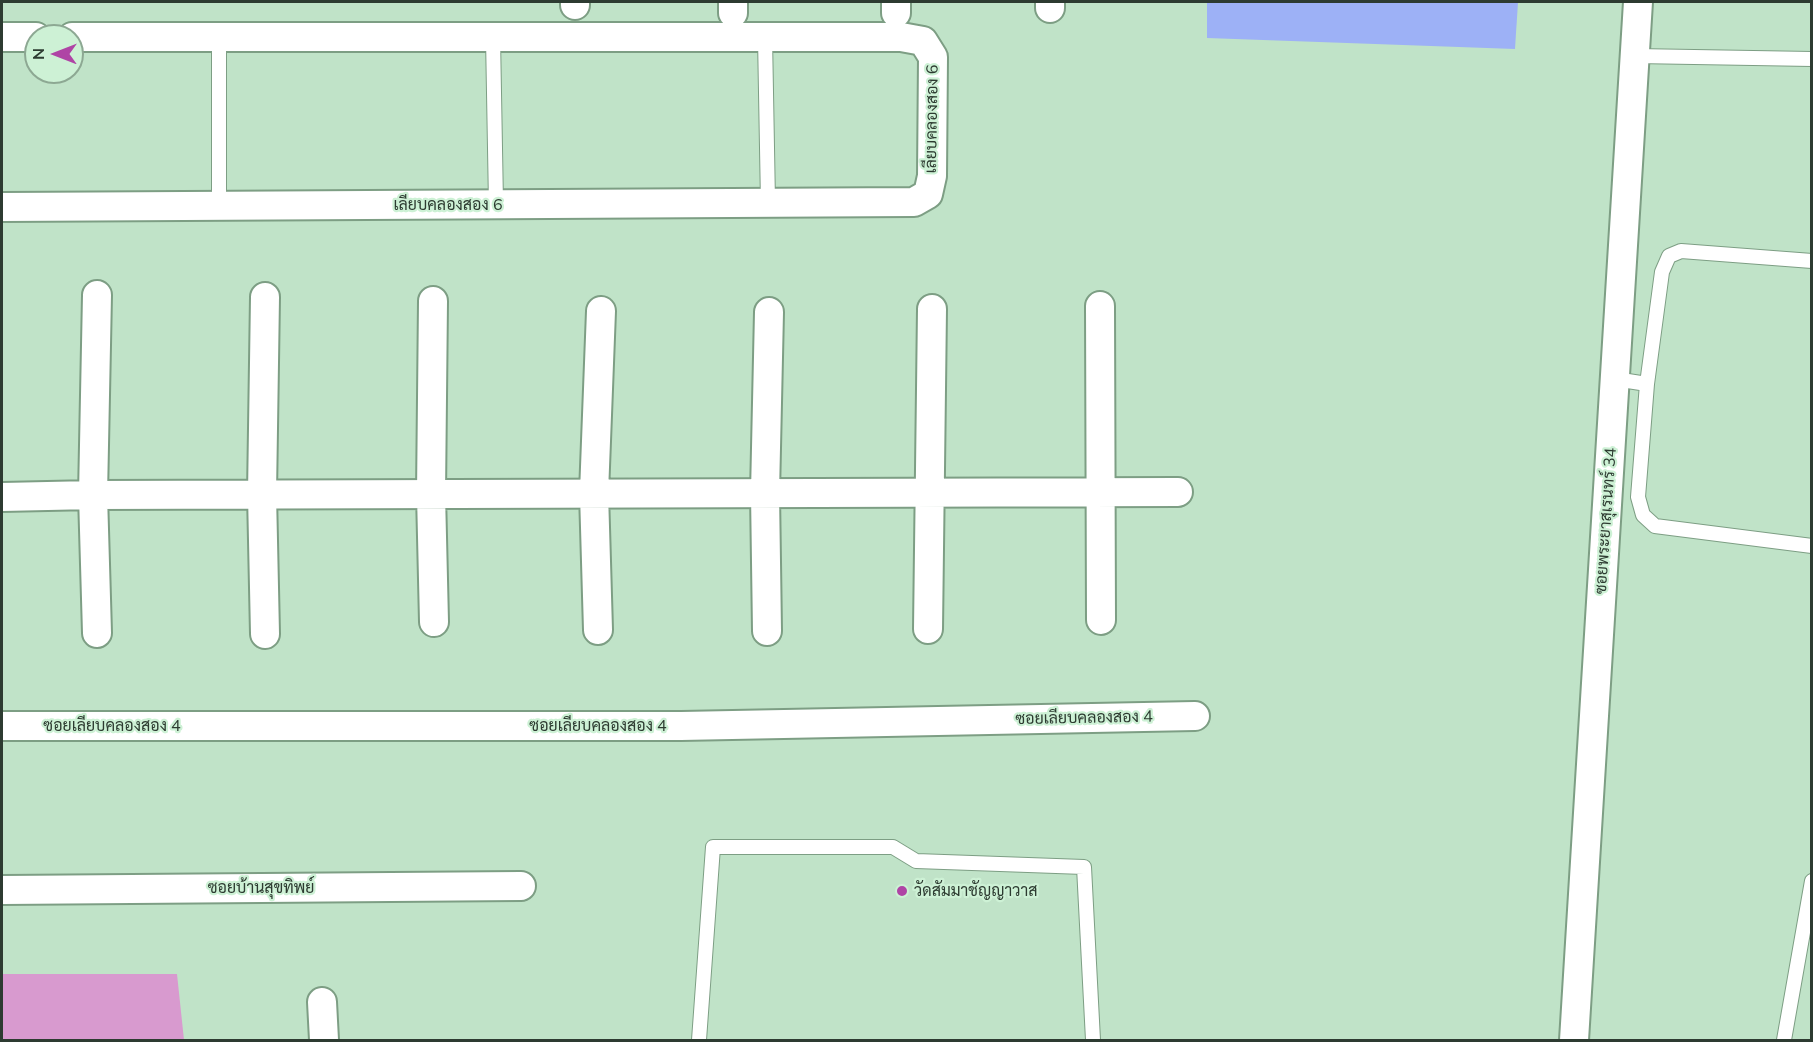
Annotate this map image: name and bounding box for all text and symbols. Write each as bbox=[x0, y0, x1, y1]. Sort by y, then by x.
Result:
north arrow bbox=[24, 24, 84, 84]
text: N bbox=[28, 48, 48, 60]
street label: เลียบคลองสอง 6 bbox=[921, 64, 943, 174]
street label: เลียบคลองสอง 6 bbox=[393, 195, 503, 215]
street label: ซอยพระยาสุเรนทร์ 34 bbox=[1591, 447, 1621, 595]
street label: ซอยเลียบคลองสอง 4 bbox=[1015, 707, 1153, 729]
street label: ซอยเลียบคลองสอง 4 bbox=[43, 716, 181, 736]
street label: ซอยเลียบคลองสอง 4 bbox=[529, 716, 667, 736]
street label: ซอยบ้านสุขทิพย์ bbox=[208, 878, 314, 898]
place label: วัดสัมมาชัญญาวาส bbox=[914, 881, 1038, 901]
marker: วัดสัมมาชัญญาวาส bbox=[895, 884, 909, 898]

